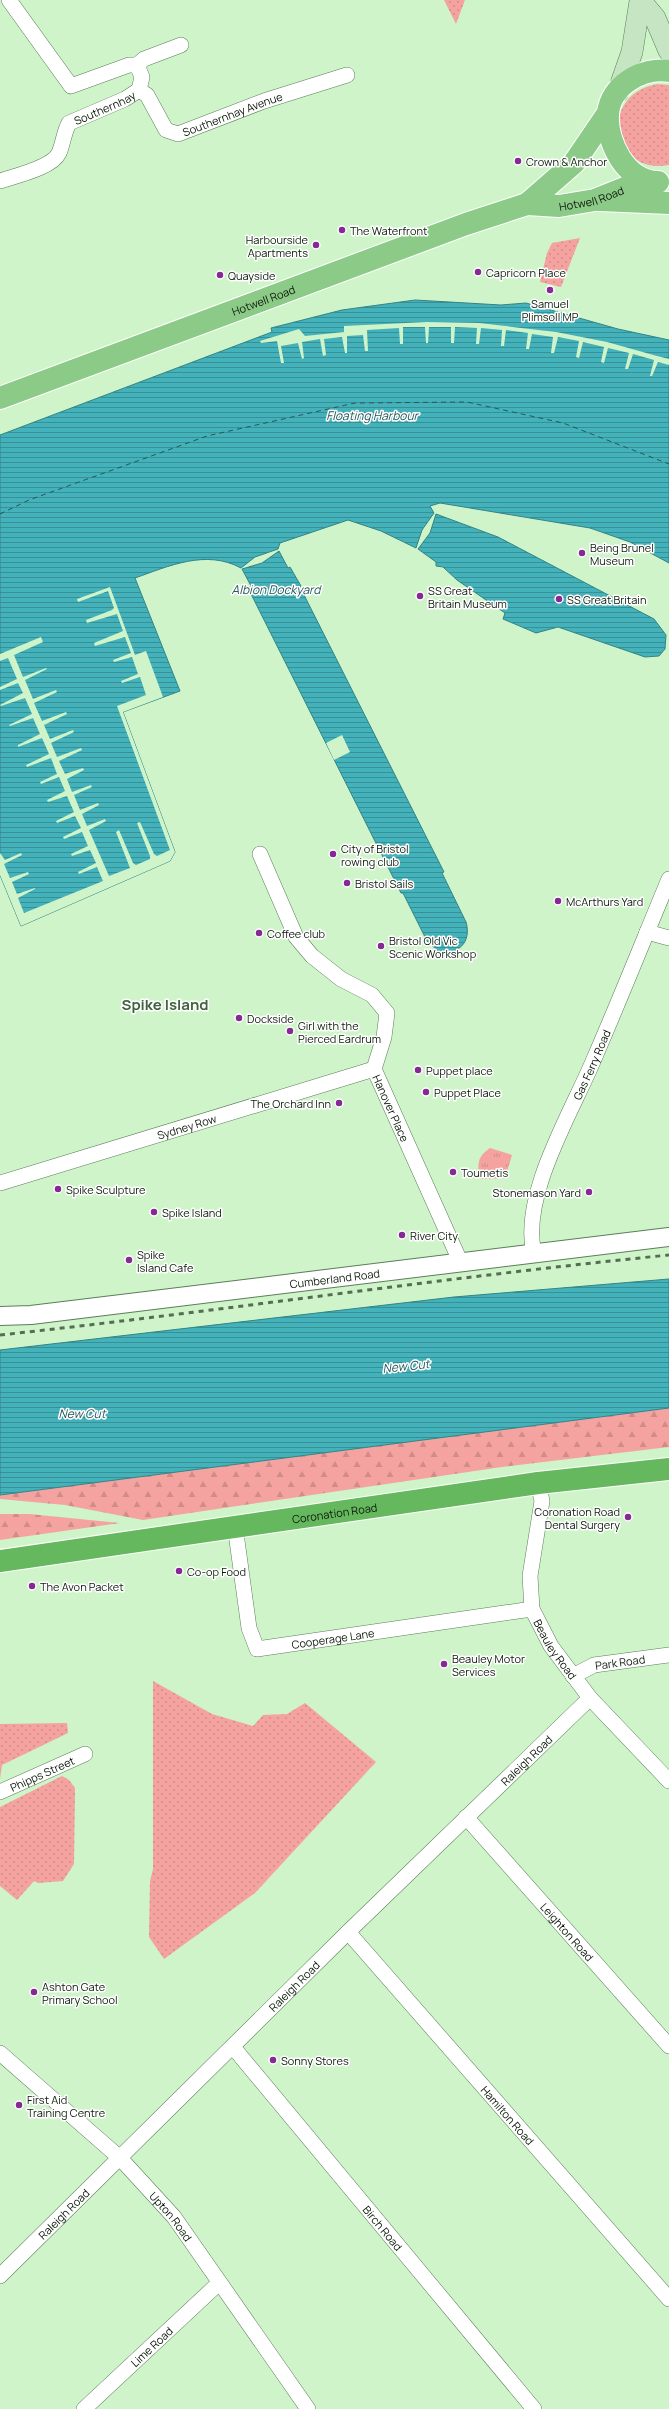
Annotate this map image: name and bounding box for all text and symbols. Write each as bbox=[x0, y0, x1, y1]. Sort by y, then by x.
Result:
street label: Southernhay bbox=[71, 87, 138, 128]
street label: Southernhay Avenue bbox=[180, 88, 285, 139]
place label: Crown & Anchor bbox=[526, 154, 607, 169]
marker: Crown & Anchor bbox=[513, 156, 523, 166]
street label: Hotwell Road bbox=[558, 182, 626, 213]
place label: The Waterfront bbox=[350, 223, 427, 238]
marker: The Waterfront bbox=[337, 225, 347, 235]
place label: Harbourside Apartments bbox=[246, 232, 309, 260]
marker: Harbourside Apartments bbox=[311, 240, 321, 250]
place label: Capricorn Place bbox=[486, 265, 566, 280]
marker: Capricorn Place bbox=[473, 267, 483, 277]
place label: Quayside bbox=[228, 268, 276, 283]
marker: Quayside bbox=[215, 270, 225, 280]
street label: Hotwell Road bbox=[229, 281, 297, 318]
marker: Samuel Plimsoll MP bbox=[545, 285, 555, 295]
place label: Samuel Plimsoll MP bbox=[522, 296, 579, 324]
water label: Floating Harbour bbox=[326, 407, 420, 424]
place label: Being Brunel Museum bbox=[590, 540, 654, 568]
marker: Being Brunel Museum bbox=[577, 548, 587, 558]
water label: Albion Dockyard bbox=[232, 581, 322, 598]
place label: SS Great Britain Museum bbox=[428, 583, 507, 611]
marker: SS Great Britain Museum bbox=[415, 591, 425, 601]
place label: SS Great Britain bbox=[567, 592, 646, 607]
marker: SS Great Britain bbox=[554, 594, 564, 604]
place label: City of Bristol rowing club bbox=[341, 841, 409, 869]
marker: City of Bristol rowing club bbox=[328, 849, 338, 859]
place label: Bristol Sails bbox=[355, 876, 414, 891]
marker: Bristol Sails bbox=[342, 878, 352, 888]
place label: McArthurs Yard bbox=[566, 894, 643, 909]
marker: McArthurs Yard bbox=[553, 896, 563, 906]
place label: Coffee club bbox=[267, 926, 326, 941]
marker: Coffee club bbox=[254, 928, 264, 938]
place label: Bristol Old Vic Scenic Workshop bbox=[389, 933, 477, 961]
marker: Bristol Old Vic Scenic Workshop bbox=[376, 941, 386, 951]
district label: Spike Island bbox=[122, 994, 208, 1015]
place label: Dockside bbox=[247, 1011, 294, 1026]
marker: Dockside bbox=[234, 1013, 244, 1023]
place label: Girl with the Pierced Eardrum bbox=[298, 1018, 381, 1046]
marker: Girl with the Pierced Eardrum bbox=[285, 1026, 295, 1036]
street label: Gas Ferry Road bbox=[569, 1027, 613, 1102]
place label: Puppet place bbox=[426, 1063, 493, 1078]
marker: Puppet place bbox=[413, 1065, 423, 1075]
street label: Hanover Place bbox=[370, 1072, 413, 1144]
place label: Puppet Place bbox=[434, 1085, 501, 1100]
marker: Puppet Place bbox=[421, 1087, 431, 1097]
place label: The Orchard Inn bbox=[251, 1096, 331, 1111]
marker: The Orchard Inn bbox=[334, 1098, 344, 1108]
street label: Sydney Row bbox=[155, 1110, 219, 1142]
place label: Toumetis bbox=[461, 1165, 508, 1180]
marker: Toumetis bbox=[448, 1167, 458, 1177]
place label: Spike Sculpture bbox=[66, 1182, 146, 1197]
marker: Spike Sculpture bbox=[53, 1184, 63, 1194]
place label: Stonemason Yard bbox=[493, 1185, 581, 1200]
marker: Stonemason Yard bbox=[584, 1187, 594, 1197]
place label: Spike Island bbox=[162, 1205, 222, 1220]
marker: Spike Island bbox=[149, 1207, 159, 1217]
place label: River City bbox=[410, 1228, 458, 1243]
marker: River City bbox=[397, 1230, 407, 1240]
place label: Spike Island Cafe bbox=[137, 1247, 194, 1275]
marker: Spike Island Cafe bbox=[124, 1255, 134, 1265]
street label: Cumberland Road bbox=[289, 1265, 381, 1291]
water label: New Cut bbox=[382, 1355, 432, 1377]
water label: New Cut bbox=[58, 1405, 107, 1422]
street label: Coronation Road bbox=[291, 1499, 378, 1526]
place label: Coronation Road Dental Surgery bbox=[534, 1504, 620, 1532]
marker: Coronation Road Dental Surgery bbox=[623, 1512, 633, 1522]
place label: Co-op Food bbox=[187, 1564, 246, 1579]
marker: Co-op Food bbox=[174, 1566, 184, 1576]
place label: The Avon Packet bbox=[40, 1579, 124, 1594]
marker: The Avon Packet bbox=[27, 1581, 37, 1591]
street label: Beauley Road bbox=[531, 1616, 581, 1682]
street label: Cooperage Lane bbox=[290, 1624, 376, 1651]
place label: Beauley Motor Services bbox=[452, 1651, 525, 1679]
street label: Park Road bbox=[594, 1651, 646, 1672]
marker: Beauley Motor Services bbox=[439, 1659, 449, 1669]
street label: Raleigh Road bbox=[497, 1731, 555, 1788]
street label: Phipps Street bbox=[7, 1752, 77, 1794]
street label: Leighton Road bbox=[538, 1899, 597, 1964]
street label: Raleigh Road bbox=[265, 1957, 322, 2014]
place label: Ashton Gate Primary School bbox=[42, 1979, 118, 2007]
marker: Ashton Gate Primary School bbox=[29, 1987, 39, 1997]
place label: Sonny Stores bbox=[281, 2053, 349, 2068]
marker: Sonny Stores bbox=[268, 2055, 278, 2065]
street label: Hamilton Road bbox=[478, 2082, 538, 2148]
place label: First Aid Training Centre bbox=[27, 2092, 106, 2120]
marker: First Aid Training Centre bbox=[14, 2100, 24, 2110]
street label: Raleigh Road bbox=[35, 2185, 92, 2242]
street label: Upton Road bbox=[147, 2188, 196, 2244]
street label: Birch Road bbox=[360, 2202, 406, 2253]
street label: Lime Road bbox=[127, 2323, 175, 2370]

